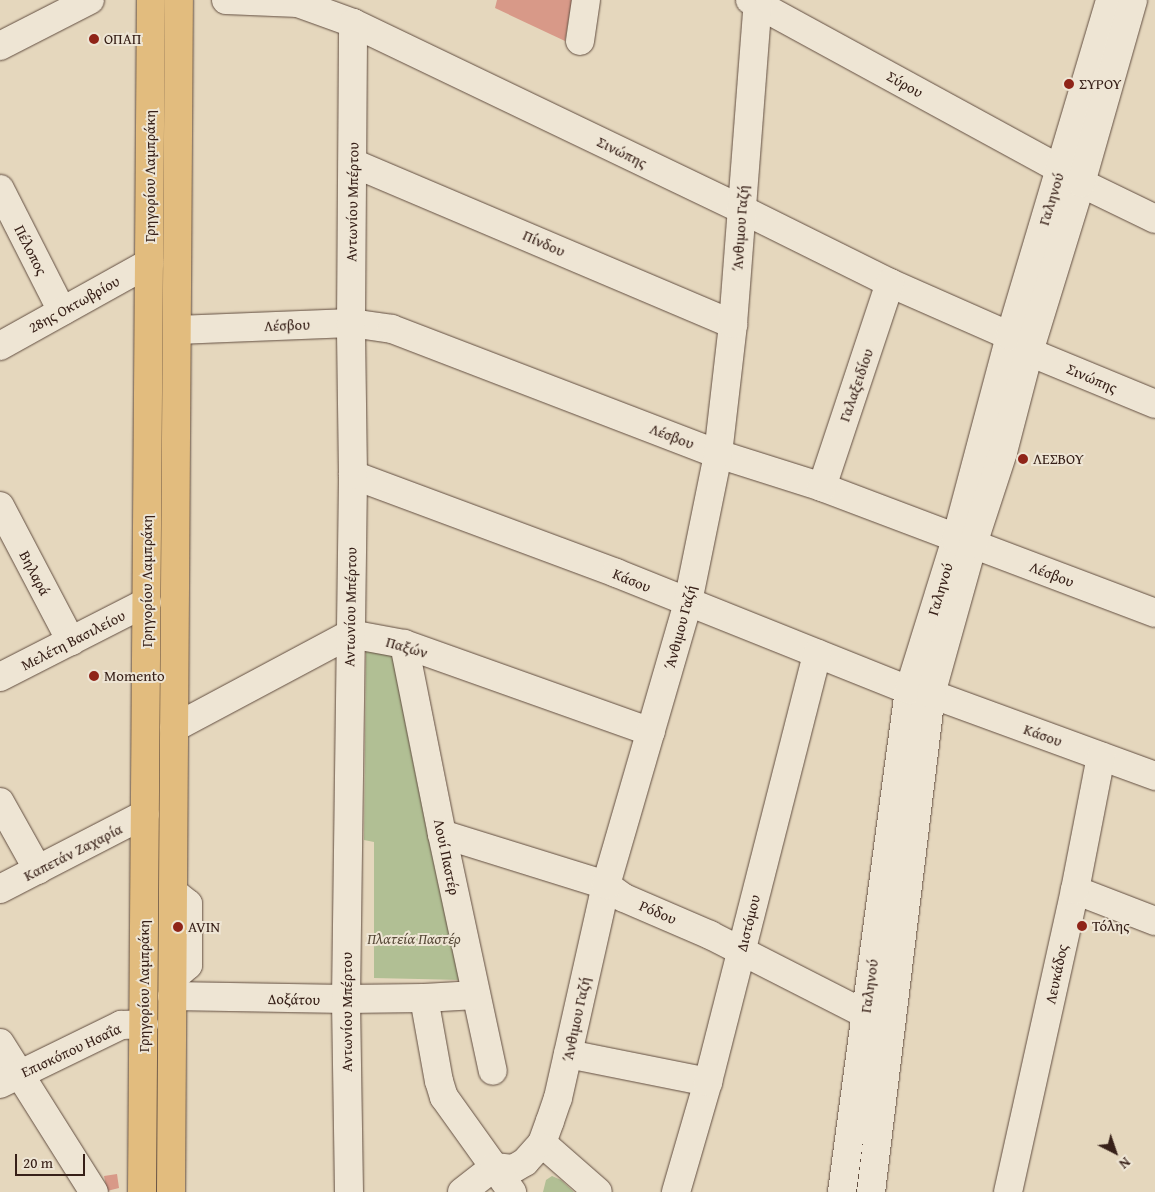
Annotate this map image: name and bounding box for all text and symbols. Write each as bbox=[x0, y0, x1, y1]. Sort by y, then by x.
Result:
place label: ΟΠΑΠ bbox=[104, 30, 141, 48]
marker: ΟΠΑΠ bbox=[88, 33, 100, 45]
street label: Σύρου bbox=[884, 67, 926, 101]
place label: ΣΥΡΟΥ bbox=[1079, 75, 1122, 93]
marker: ΣΥΡΟΥ bbox=[1063, 78, 1075, 90]
street label: Γρηγορίου Λαμπράκη bbox=[141, 110, 159, 242]
street label: Σινώπης bbox=[594, 132, 650, 172]
street label: Αντωνίου Μπέρτου bbox=[342, 142, 362, 262]
street label: Γαληνού bbox=[1035, 171, 1067, 227]
street label: Άνθιμου Γαζή bbox=[728, 184, 752, 272]
street label: Πέλοπος bbox=[11, 222, 51, 278]
street label: Πίνδου bbox=[520, 226, 568, 260]
street label: 28ης Οκτωβρίου bbox=[25, 272, 123, 336]
street label: Λέσβου bbox=[264, 315, 310, 335]
street label: Γαλαξειδίου bbox=[835, 346, 877, 424]
street label: Σινώπης bbox=[1064, 359, 1120, 397]
street label: Λέσβου bbox=[647, 419, 697, 453]
place label: ΛΕΣΒΟΥ bbox=[1033, 450, 1084, 468]
marker: ΛΕΣΒΟΥ bbox=[1017, 453, 1029, 465]
street label: Γρηγορίου Λαμπράκη bbox=[138, 515, 156, 647]
street label: Βηλαρά bbox=[16, 547, 54, 599]
street label: Αντωνίου Μπέρτου bbox=[340, 547, 360, 667]
street label: Λέσβου bbox=[1027, 557, 1077, 591]
street label: Γαληνού bbox=[924, 561, 956, 617]
street label: Κάσου bbox=[610, 564, 654, 596]
street label: Άνθιμου Γαζή bbox=[660, 583, 700, 671]
street label: Μελέτη Βασιλείου bbox=[18, 606, 128, 674]
street label: Παξών bbox=[384, 632, 430, 662]
place label: Momento bbox=[104, 667, 165, 685]
marker: Momento bbox=[88, 670, 100, 682]
street label: Κάσου bbox=[1021, 720, 1065, 750]
street label: Λουί Παστέρ bbox=[430, 817, 464, 897]
street label: Καπετάν Ζαχαρία bbox=[21, 819, 125, 885]
street label: Διστόμου bbox=[732, 893, 764, 953]
street label: Ρόδου bbox=[637, 896, 679, 928]
place label: Τόλης bbox=[1092, 917, 1130, 935]
place label: AVIN bbox=[188, 918, 220, 936]
street label: Γρηγορίου Λαμπράκη bbox=[135, 920, 153, 1052]
marker: Τόλης bbox=[1076, 920, 1088, 932]
marker: AVIN bbox=[172, 921, 184, 933]
park label: Πλατεία Παστέρ bbox=[367, 930, 461, 948]
street label: Λευκάδος bbox=[1041, 942, 1071, 1006]
street label: Αντωνίου Μπέρτου bbox=[338, 952, 356, 1072]
street label: Γαληνού bbox=[856, 958, 882, 1014]
street label: Άνθιμου Γαζή bbox=[558, 975, 594, 1063]
street label: Δοξάτου bbox=[268, 990, 320, 1008]
street label: Επισκόπου Ησαΐα bbox=[18, 1019, 124, 1081]
north arrow bbox=[1090, 1127, 1140, 1177]
scale bar bbox=[18, 1144, 88, 1176]
text: 20 m bbox=[23, 1152, 53, 1173]
text: N bbox=[1115, 1153, 1135, 1174]

